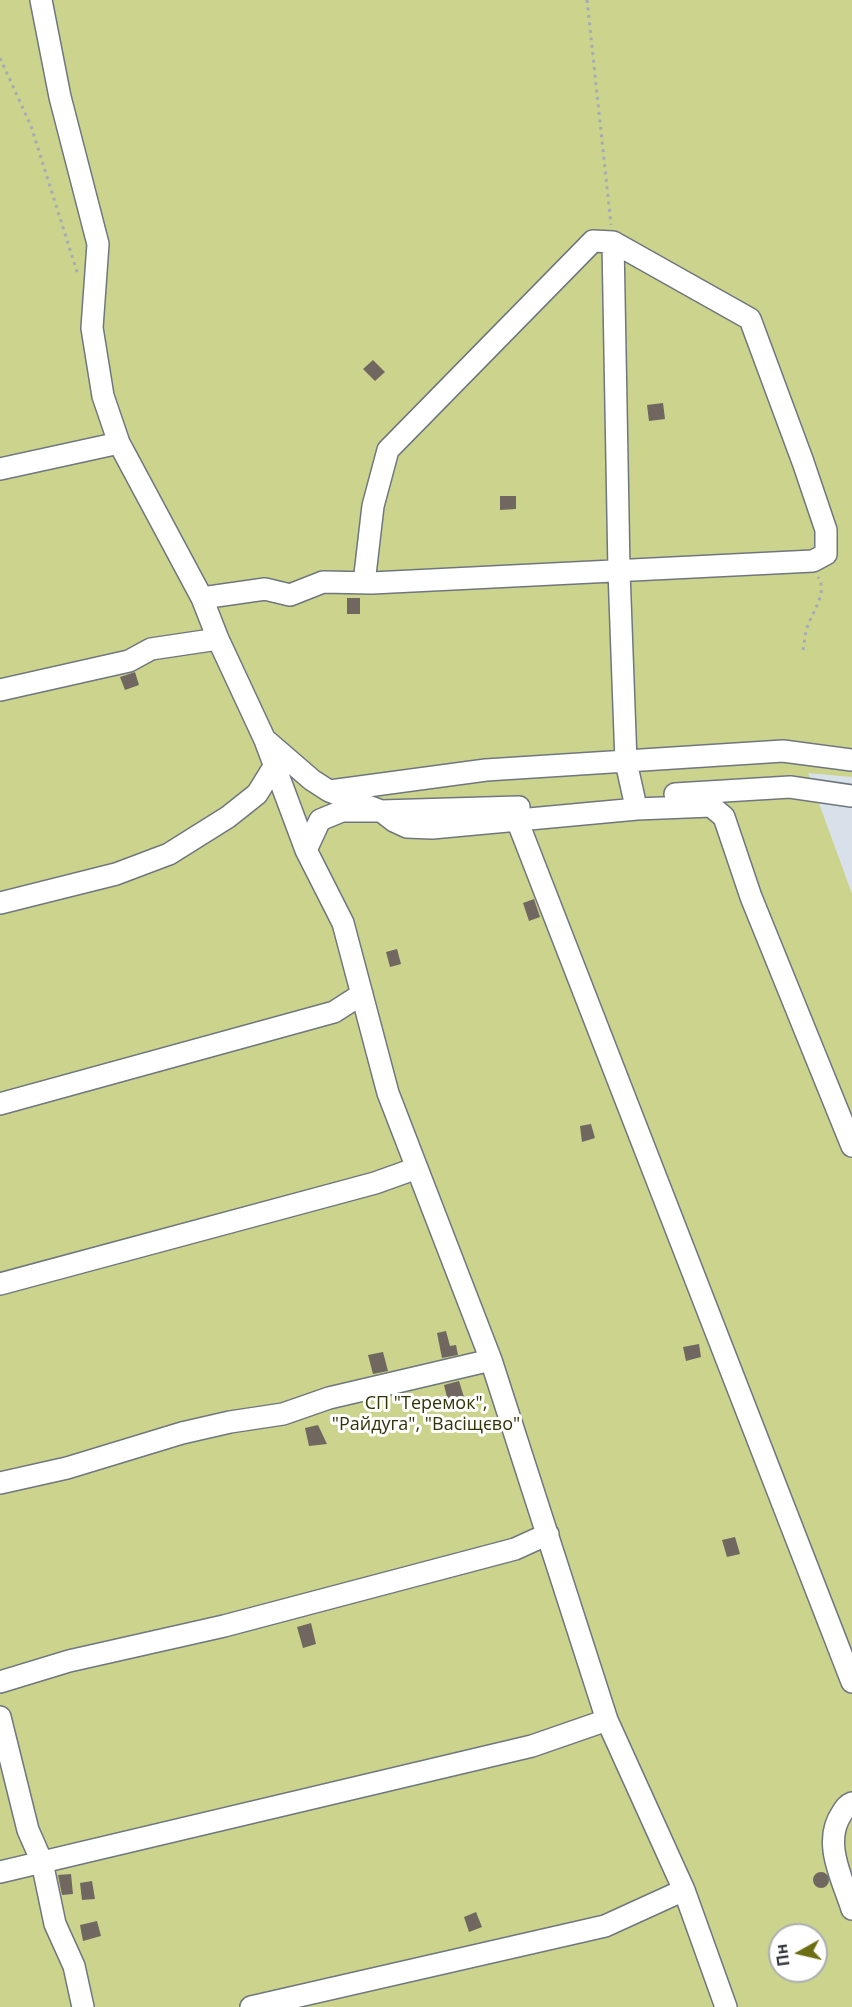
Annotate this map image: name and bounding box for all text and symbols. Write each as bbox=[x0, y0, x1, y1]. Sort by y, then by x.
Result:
park label: СП "Теремок", "Райдуга", "Васіщєво" bbox=[332, 1393, 520, 1436]
north arrow bbox=[768, 1923, 828, 1983]
text: Пн bbox=[770, 1943, 795, 1968]

